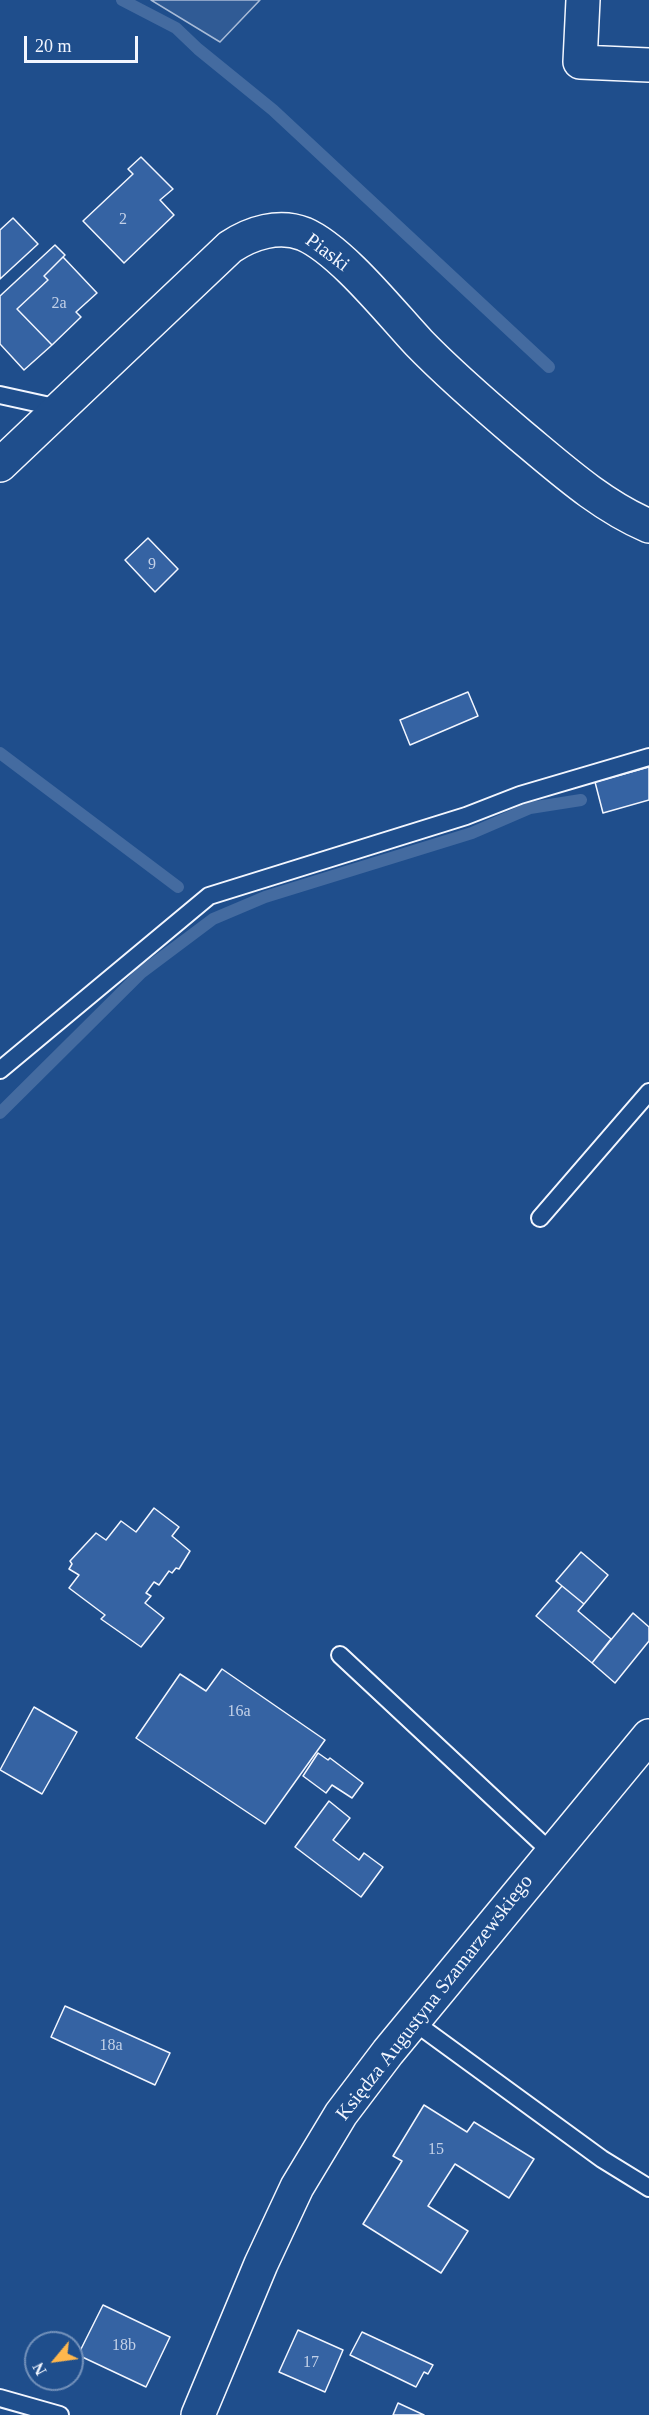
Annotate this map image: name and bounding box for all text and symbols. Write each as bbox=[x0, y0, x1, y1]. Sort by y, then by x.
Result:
scale bar bbox=[27, 24, 141, 62]
text: 20 m bbox=[35, 36, 72, 56]
house number: 2 bbox=[119, 210, 127, 230]
street label: Piaski bbox=[300, 229, 354, 277]
house number: 2a bbox=[51, 294, 67, 314]
house number: 9 bbox=[148, 555, 156, 575]
house number: 16a bbox=[227, 1702, 251, 1722]
street label: Księdza Augustyna Szamarzewskiego bbox=[332, 1870, 538, 2126]
house number: 18a bbox=[99, 2036, 123, 2056]
house number: 15 bbox=[428, 2140, 444, 2160]
north arrow bbox=[24, 2331, 84, 2391]
house number: 18b bbox=[112, 2336, 136, 2356]
house number: 17 bbox=[303, 2353, 319, 2373]
text: N bbox=[29, 2360, 50, 2378]

